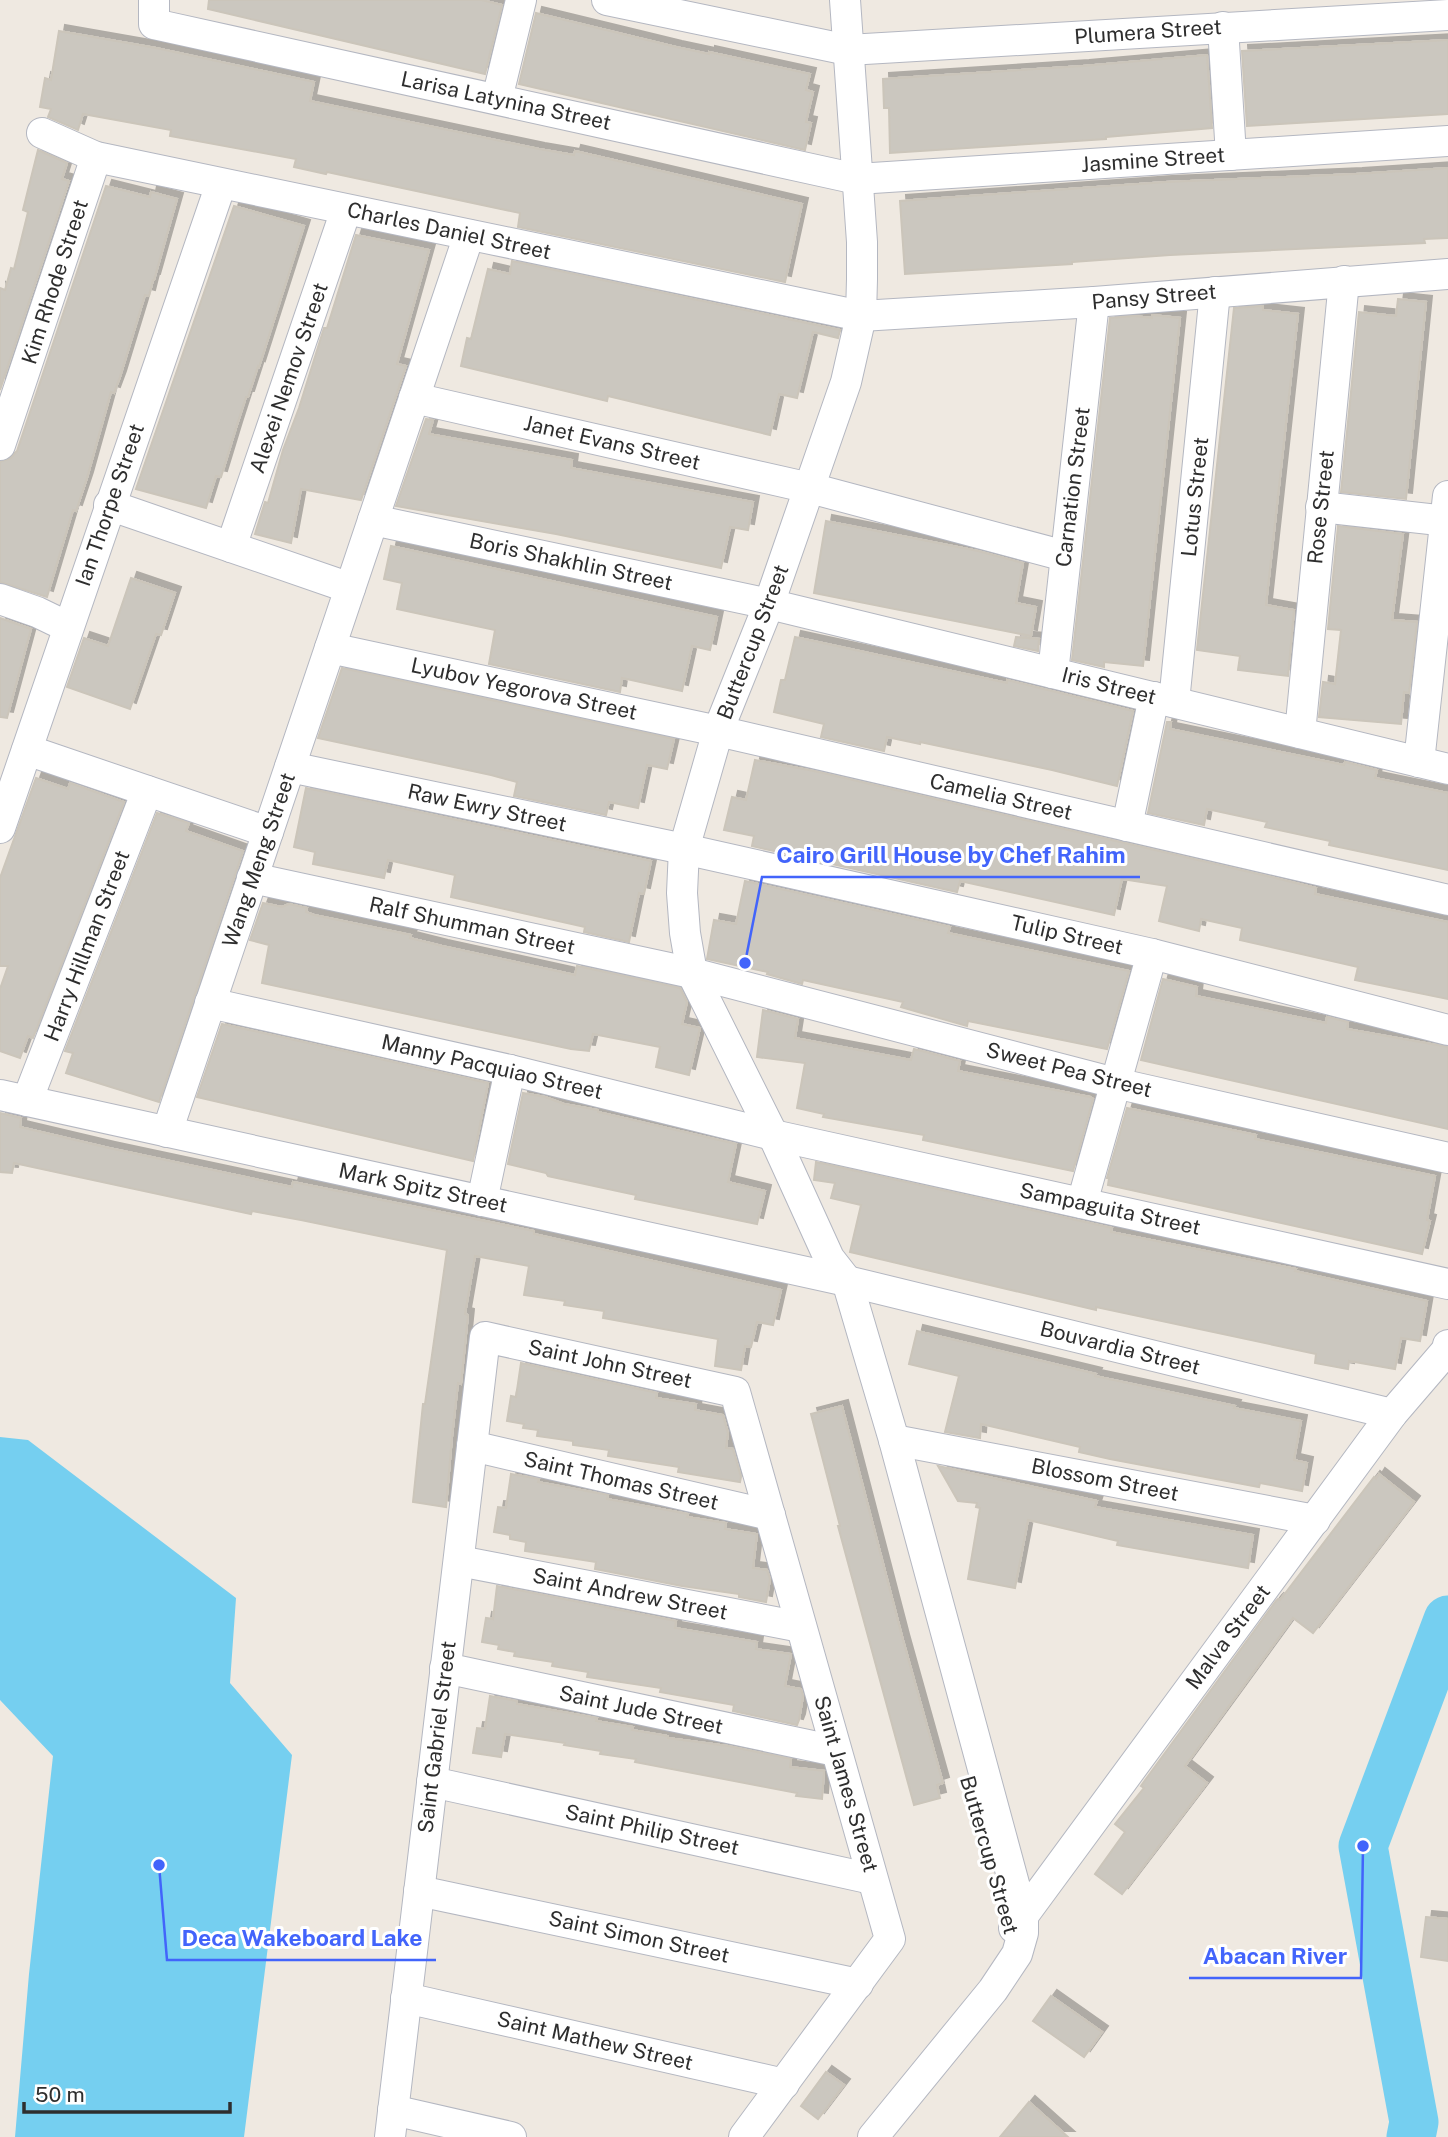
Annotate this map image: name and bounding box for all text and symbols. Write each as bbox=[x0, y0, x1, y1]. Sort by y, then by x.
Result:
street label: Plumera Street bbox=[1073, 14, 1222, 49]
street label: Larisa Latynina Street bbox=[399, 66, 613, 135]
street label: Jasmine Street bbox=[1080, 142, 1226, 177]
street label: Kim Rhode Street bbox=[16, 196, 93, 367]
street label: Charles Daniel Street bbox=[345, 197, 553, 264]
street label: Alexei Nemov Street bbox=[244, 279, 333, 476]
street label: Pansy Street bbox=[1091, 279, 1217, 314]
street label: Carnation Street bbox=[1050, 405, 1095, 568]
street label: Janet Evans Street bbox=[521, 410, 703, 475]
street label: Ian Thorpe Street bbox=[70, 420, 149, 589]
street label: Lotus Street bbox=[1176, 436, 1213, 558]
street label: Rose Street bbox=[1302, 449, 1339, 565]
street label: Boris Shakhlin Street bbox=[467, 528, 675, 595]
street label: Buttercup Street bbox=[712, 561, 794, 723]
street label: Lyubov Yegorova Street bbox=[409, 652, 640, 725]
street label: Iris Street bbox=[1059, 662, 1159, 709]
street label: Camelia Street bbox=[927, 768, 1075, 825]
street label: Wang Meng Street bbox=[217, 769, 300, 950]
street label: Raw Ewry Street bbox=[405, 778, 569, 837]
callout: Cairo Grill House by Chef Rahim bbox=[762, 833, 1140, 877]
text: Cairo Grill House by Chef Rahim bbox=[776, 841, 1126, 868]
street label: Harry Hillman Street bbox=[39, 847, 135, 1045]
street label: Ralf Shumman Street bbox=[367, 891, 577, 960]
street label: Tulip Street bbox=[1009, 910, 1125, 960]
street label: Manny Pacquiao Street bbox=[379, 1029, 605, 1104]
street label: Sweet Pea Street bbox=[984, 1037, 1155, 1102]
street label: Mark Spitz Street bbox=[337, 1157, 510, 1218]
street label: Sampaguita Street bbox=[1017, 1177, 1203, 1240]
street label: Bouvardia Street bbox=[1037, 1316, 1203, 1379]
street label: Saint John Street bbox=[526, 1334, 694, 1393]
street label: Saint Thomas Street bbox=[521, 1446, 721, 1515]
street label: Blossom Street bbox=[1029, 1453, 1181, 1506]
street label: Saint Andrew Street bbox=[530, 1562, 730, 1625]
street label: Malva Street bbox=[1180, 1579, 1275, 1694]
street label: Saint Gabriel Street bbox=[412, 1639, 461, 1835]
street label: Saint Jude Street bbox=[557, 1680, 725, 1739]
street label: Saint James Street bbox=[809, 1693, 884, 1875]
street label: Buttercup Street bbox=[955, 1773, 1024, 1937]
street label: Saint Philip Street bbox=[563, 1799, 741, 1860]
street label: Saint Simon Street bbox=[547, 1905, 732, 1968]
callout: Deca Wakeboard Lake bbox=[167, 1916, 436, 1960]
text: Deca Wakeboard Lake bbox=[181, 1924, 423, 1951]
callout: Abacan River bbox=[1189, 1934, 1361, 1978]
text: Abacan River bbox=[1203, 1942, 1347, 1969]
street label: Saint Mathew Street bbox=[495, 2006, 696, 2075]
scale bar bbox=[24, 2070, 231, 2114]
text: 50 m bbox=[35, 2082, 85, 2107]

